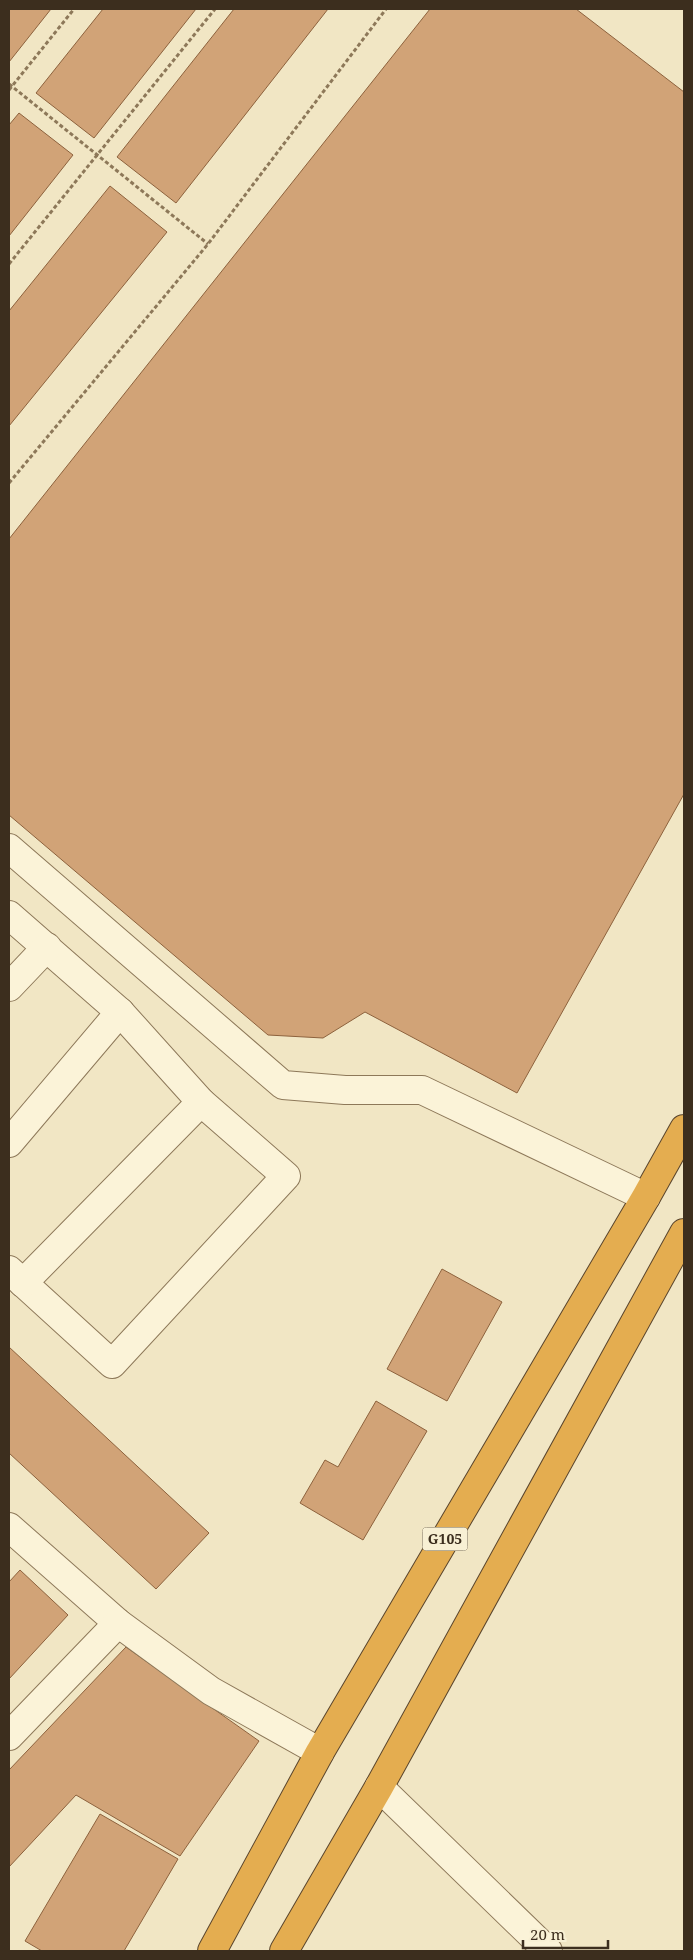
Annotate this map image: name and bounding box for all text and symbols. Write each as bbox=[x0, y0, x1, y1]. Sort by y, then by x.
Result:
road number: G105 bbox=[422, 1528, 468, 1550]
scale bar bbox=[523, 1918, 608, 1950]
text: 20 m bbox=[530, 1924, 565, 1944]

